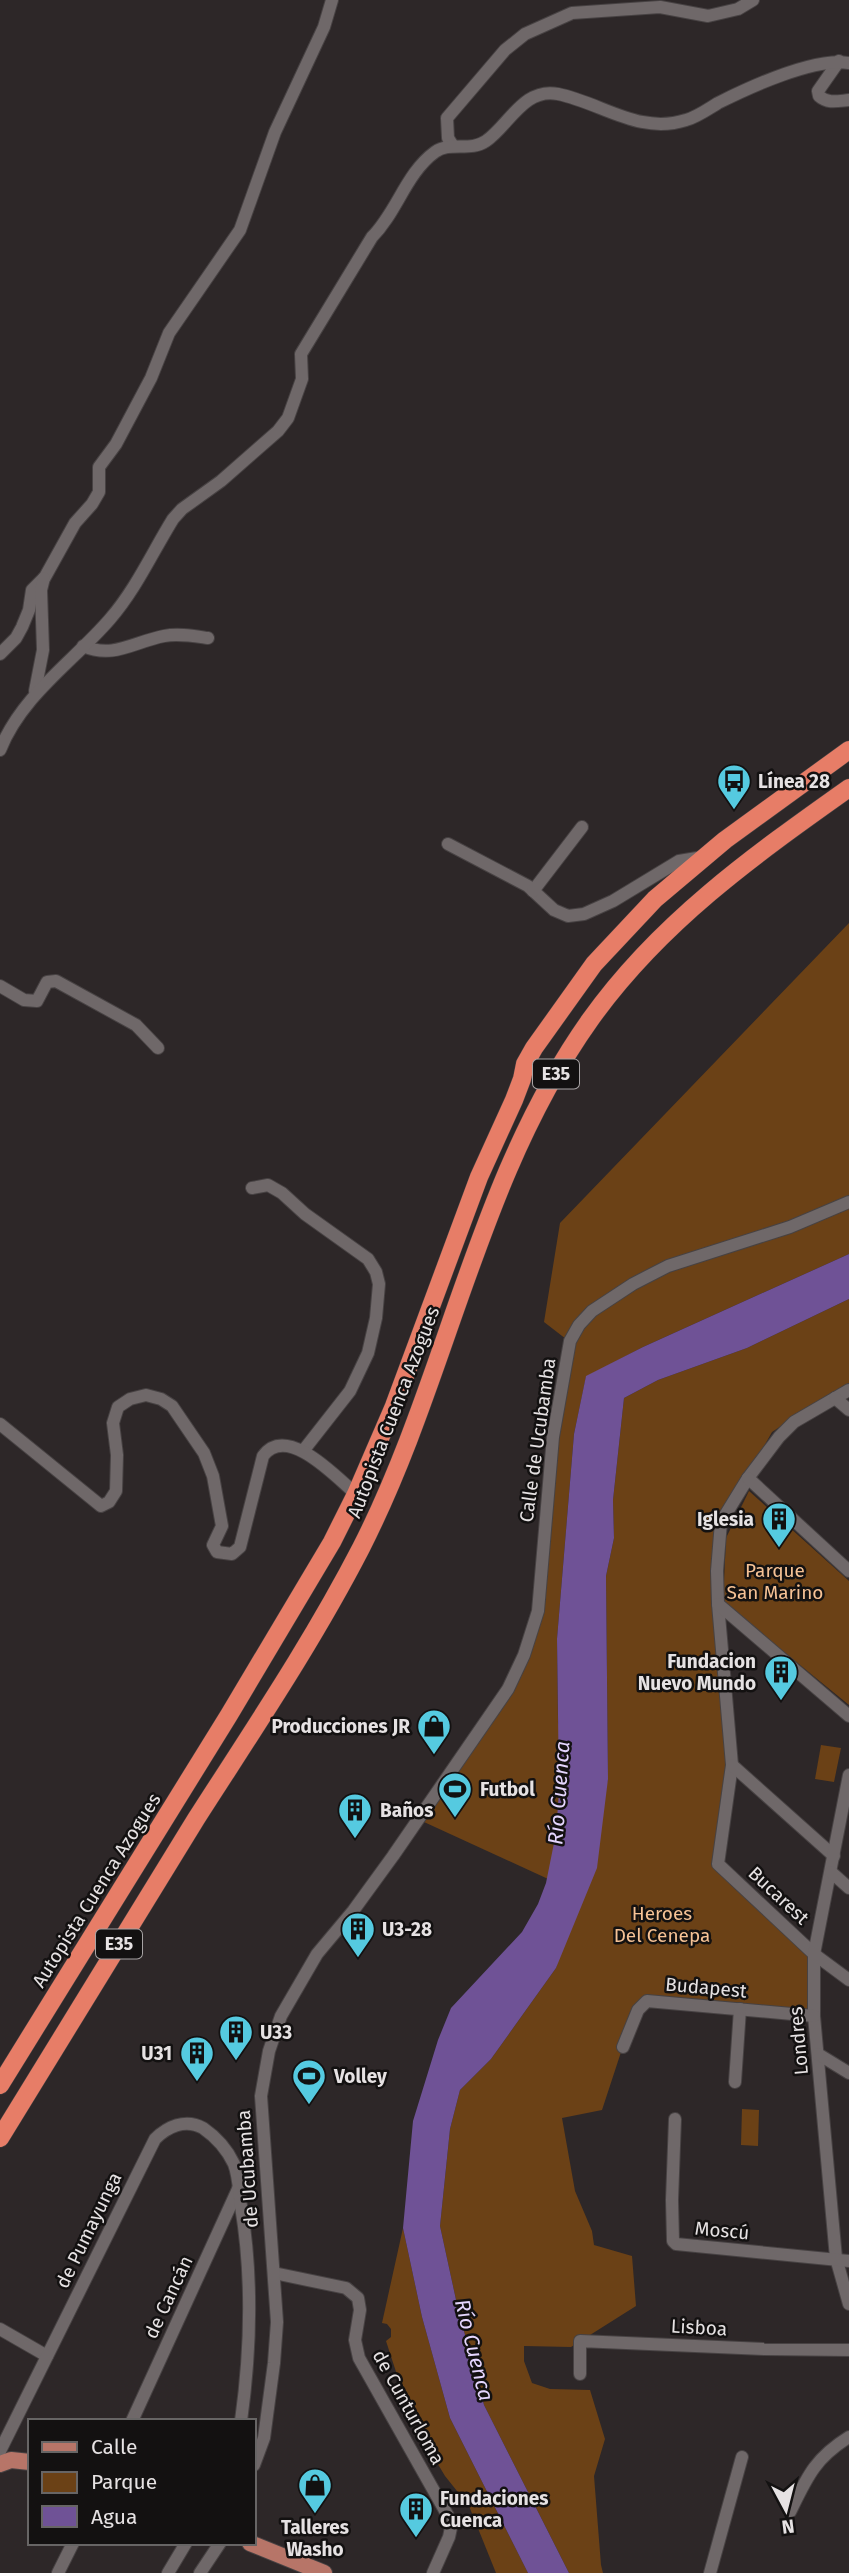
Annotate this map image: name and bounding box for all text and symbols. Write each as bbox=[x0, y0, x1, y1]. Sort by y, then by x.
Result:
bus stop icon: Línea 28 bbox=[715, 762, 753, 811]
place label: Línea 28 bbox=[758, 770, 830, 793]
road number: E35 bbox=[533, 1059, 579, 1088]
street label: Autopista Cuenca Azogues bbox=[343, 1303, 444, 1521]
street label: Calle de Ucubamba bbox=[515, 1357, 560, 1524]
building icon: Iglesia bbox=[760, 1500, 798, 1549]
place label: Iglesia bbox=[697, 1508, 754, 1531]
park label: Parque San Marino bbox=[727, 1559, 823, 1604]
place label: Fundacion Nuevo Mundo bbox=[638, 1650, 756, 1695]
building icon: Fundacion Nuevo Mundo bbox=[762, 1653, 800, 1702]
shop icon: Producciones JR bbox=[415, 1707, 453, 1756]
place label: Producciones JR bbox=[271, 1715, 410, 1738]
water label: Río Cuenca bbox=[542, 1740, 576, 1846]
sports icon: Futbol bbox=[436, 1770, 474, 1819]
place label: Futbol bbox=[480, 1778, 535, 1801]
street label: Autopista Cuenca Azogues bbox=[27, 1789, 166, 1992]
building icon: Baños bbox=[336, 1791, 374, 1840]
place label: Baños bbox=[380, 1799, 433, 1822]
street label: Bucarest bbox=[743, 1861, 814, 1929]
park label: Heroes Del Cenepa bbox=[614, 1902, 710, 1947]
building icon: U3-28 bbox=[339, 1910, 377, 1959]
place label: U3-28 bbox=[382, 1918, 432, 1941]
road number: E35 bbox=[96, 1930, 142, 1958]
street label: Budapest bbox=[664, 1972, 748, 2003]
street label: Londres bbox=[784, 2006, 813, 2076]
building icon: U33 bbox=[217, 2013, 255, 2062]
place label: U33 bbox=[260, 2021, 292, 2044]
building icon: U31 bbox=[178, 2034, 216, 2083]
place label: U31 bbox=[141, 2042, 172, 2065]
sports icon: Volley bbox=[290, 2057, 328, 2106]
place label: Volley bbox=[333, 2065, 387, 2088]
street label: de Ucubamba bbox=[232, 2109, 263, 2229]
street label: de Pumayunga bbox=[50, 2169, 126, 2292]
street label: Moscú bbox=[694, 2217, 750, 2244]
street label: de Cancán bbox=[139, 2252, 198, 2342]
water label: Río Cuenca bbox=[449, 2296, 499, 2404]
street label: Lisboa bbox=[670, 2315, 728, 2340]
street label: de Cunturloma bbox=[368, 2346, 450, 2469]
legend bbox=[28, 2419, 256, 2545]
text: Calle bbox=[91, 2434, 137, 2460]
shop icon: Talleres Washo bbox=[296, 2466, 334, 2515]
text: Parque bbox=[91, 2469, 157, 2495]
north arrow bbox=[751, 2475, 821, 2545]
place label: Fundaciones Cuenca bbox=[440, 2487, 548, 2532]
building icon: Fundaciones Cuenca bbox=[397, 2490, 435, 2539]
text: Agua bbox=[91, 2504, 137, 2530]
text: N bbox=[780, 2514, 796, 2539]
place label: Talleres Washo bbox=[281, 2516, 349, 2561]

